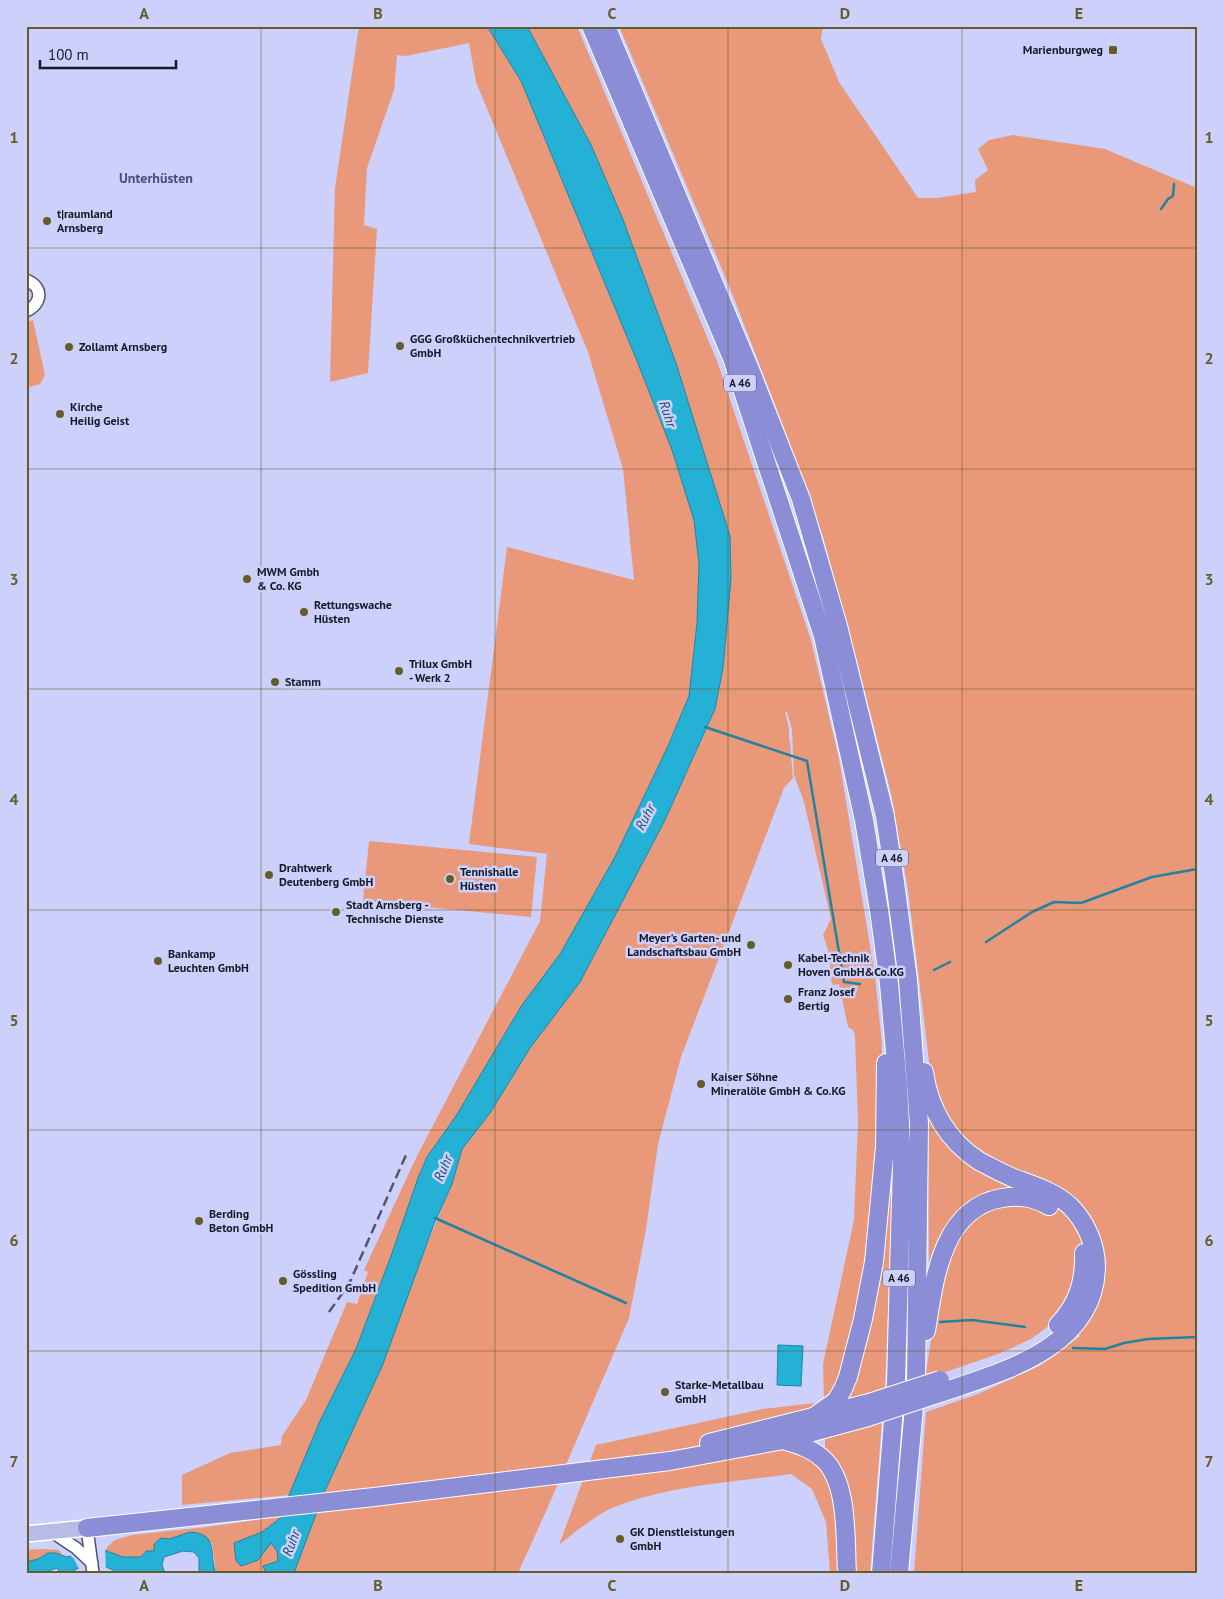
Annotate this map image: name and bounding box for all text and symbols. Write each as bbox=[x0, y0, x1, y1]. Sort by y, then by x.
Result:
text: A bbox=[139, 3, 149, 23]
text: B bbox=[373, 3, 383, 23]
text: C bbox=[608, 3, 617, 23]
text: D bbox=[840, 3, 850, 23]
text: E bbox=[1075, 3, 1083, 23]
scale bar bbox=[40, 38, 176, 70]
place label: Marienburgweg bbox=[1023, 42, 1103, 57]
marker: Marienburgweg bbox=[1107, 44, 1119, 56]
text: 100 m bbox=[48, 45, 89, 64]
text: 1 bbox=[9, 127, 19, 147]
text: 1 bbox=[1204, 127, 1214, 147]
district label: Unterhüsten bbox=[119, 169, 193, 187]
place label: t|raumland Arnsberg bbox=[57, 206, 113, 235]
marker: t|raumland Arnsberg bbox=[41, 215, 53, 227]
place label: GGG Großküchentechnikvertrieb GmbH bbox=[410, 331, 576, 360]
place label: Zollamt Arnsberg bbox=[79, 339, 167, 354]
marker: GGG Großküchentechnikvertrieb GmbH bbox=[394, 340, 406, 352]
marker: Zollamt Arnsberg bbox=[63, 341, 75, 353]
text: 2 bbox=[9, 348, 19, 368]
text: 2 bbox=[1204, 348, 1214, 368]
road number: A 46 bbox=[724, 374, 756, 392]
water label: Ruhr bbox=[655, 398, 681, 431]
place label: Kirche Heilig Geist bbox=[70, 399, 130, 428]
marker: Kirche Heilig Geist bbox=[54, 408, 66, 420]
place label: MWM Gmbh & Co. KG bbox=[257, 564, 319, 593]
text: 3 bbox=[9, 569, 19, 589]
text: 3 bbox=[1204, 569, 1214, 589]
marker: MWM Gmbh & Co. KG bbox=[241, 573, 253, 585]
place label: Rettungswache Hüsten bbox=[314, 597, 392, 626]
marker: Rettungswache Hüsten bbox=[298, 606, 310, 618]
place label: Trilux GmbH - Werk 2 bbox=[409, 656, 472, 685]
marker: Trilux GmbH - Werk 2 bbox=[393, 665, 405, 677]
place label: Stamm bbox=[285, 674, 321, 689]
marker: Stamm bbox=[269, 676, 281, 688]
text: 4 bbox=[9, 789, 19, 809]
text: 4 bbox=[1204, 789, 1214, 809]
water label: Ruhr bbox=[631, 800, 660, 833]
road number: A 46 bbox=[876, 850, 908, 866]
place label: Drahtwerk Deutenberg GmbH bbox=[279, 860, 374, 889]
place label: Tennishalle Hüsten bbox=[460, 864, 518, 893]
marker: Drahtwerk Deutenberg GmbH bbox=[263, 869, 275, 881]
marker: Tennishalle Hüsten bbox=[444, 873, 456, 885]
place label: Stadt Arnsberg - Technische Dienste bbox=[346, 897, 444, 926]
marker: Stadt Arnsberg - Technische Dienste bbox=[330, 906, 342, 918]
place label: Meyer's Garten- und Landschaftsbau GmbH bbox=[627, 930, 741, 959]
marker: Meyer's Garten- und Landschaftsbau GmbH bbox=[745, 939, 757, 951]
place label: Bankamp Leuchten GmbH bbox=[168, 946, 249, 975]
place label: Kabel-Technik Hoven GmbH&Co.KG bbox=[798, 950, 904, 979]
marker: Bankamp Leuchten GmbH bbox=[152, 955, 164, 967]
marker: Kabel-Technik Hoven GmbH&Co.KG bbox=[782, 959, 794, 971]
place label: Franz Josef Bertig bbox=[798, 984, 856, 1013]
marker: Franz Josef Bertig bbox=[782, 993, 794, 1005]
text: 5 bbox=[9, 1010, 19, 1030]
text: 5 bbox=[1204, 1010, 1214, 1030]
place label: Kaiser Söhne Mineralöle GmbH & Co.KG bbox=[711, 1069, 846, 1098]
marker: Kaiser Söhne Mineralöle GmbH & Co.KG bbox=[695, 1078, 707, 1090]
water label: Ruhr bbox=[429, 1151, 457, 1184]
place label: Berding Beton GmbH bbox=[209, 1206, 274, 1235]
marker: Berding Beton GmbH bbox=[193, 1215, 205, 1227]
text: 6 bbox=[9, 1230, 19, 1250]
text: 6 bbox=[1204, 1230, 1214, 1250]
place label: Gössling Spedition GmbH bbox=[293, 1266, 376, 1295]
road number: A 46 bbox=[883, 1270, 915, 1286]
marker: Gössling Spedition GmbH bbox=[277, 1275, 289, 1287]
place label: Starke-Metallbau GmbH bbox=[675, 1377, 764, 1406]
marker: Starke-Metallbau GmbH bbox=[659, 1386, 671, 1398]
text: 7 bbox=[9, 1451, 19, 1471]
text: 7 bbox=[1204, 1451, 1214, 1471]
place label: GK Dienstleistungen GmbH bbox=[630, 1524, 734, 1553]
water label: Ruhr bbox=[278, 1526, 305, 1559]
marker: GK Dienstleistungen GmbH bbox=[614, 1533, 626, 1545]
text: A bbox=[139, 1575, 149, 1595]
text: B bbox=[373, 1575, 383, 1595]
text: C bbox=[608, 1575, 617, 1595]
text: D bbox=[840, 1575, 850, 1595]
text: E bbox=[1075, 1575, 1083, 1595]

